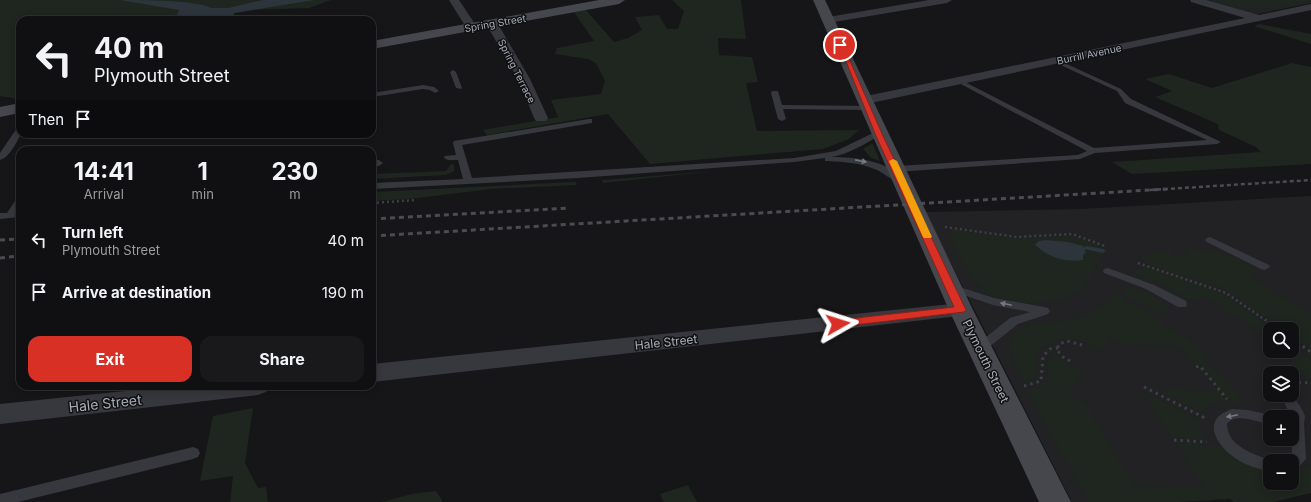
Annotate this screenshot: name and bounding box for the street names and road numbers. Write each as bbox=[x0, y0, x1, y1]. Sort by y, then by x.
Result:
street label: Spring Street bbox=[463, 12, 527, 34]
street label: Spring Terrace bbox=[496, 37, 538, 105]
street label: Burrill Avenue bbox=[1056, 41, 1122, 67]
street label: Plymouth Street bbox=[959, 317, 1013, 405]
street label: Hale Street bbox=[634, 331, 698, 353]
street label: Hale Street bbox=[68, 391, 143, 415]

